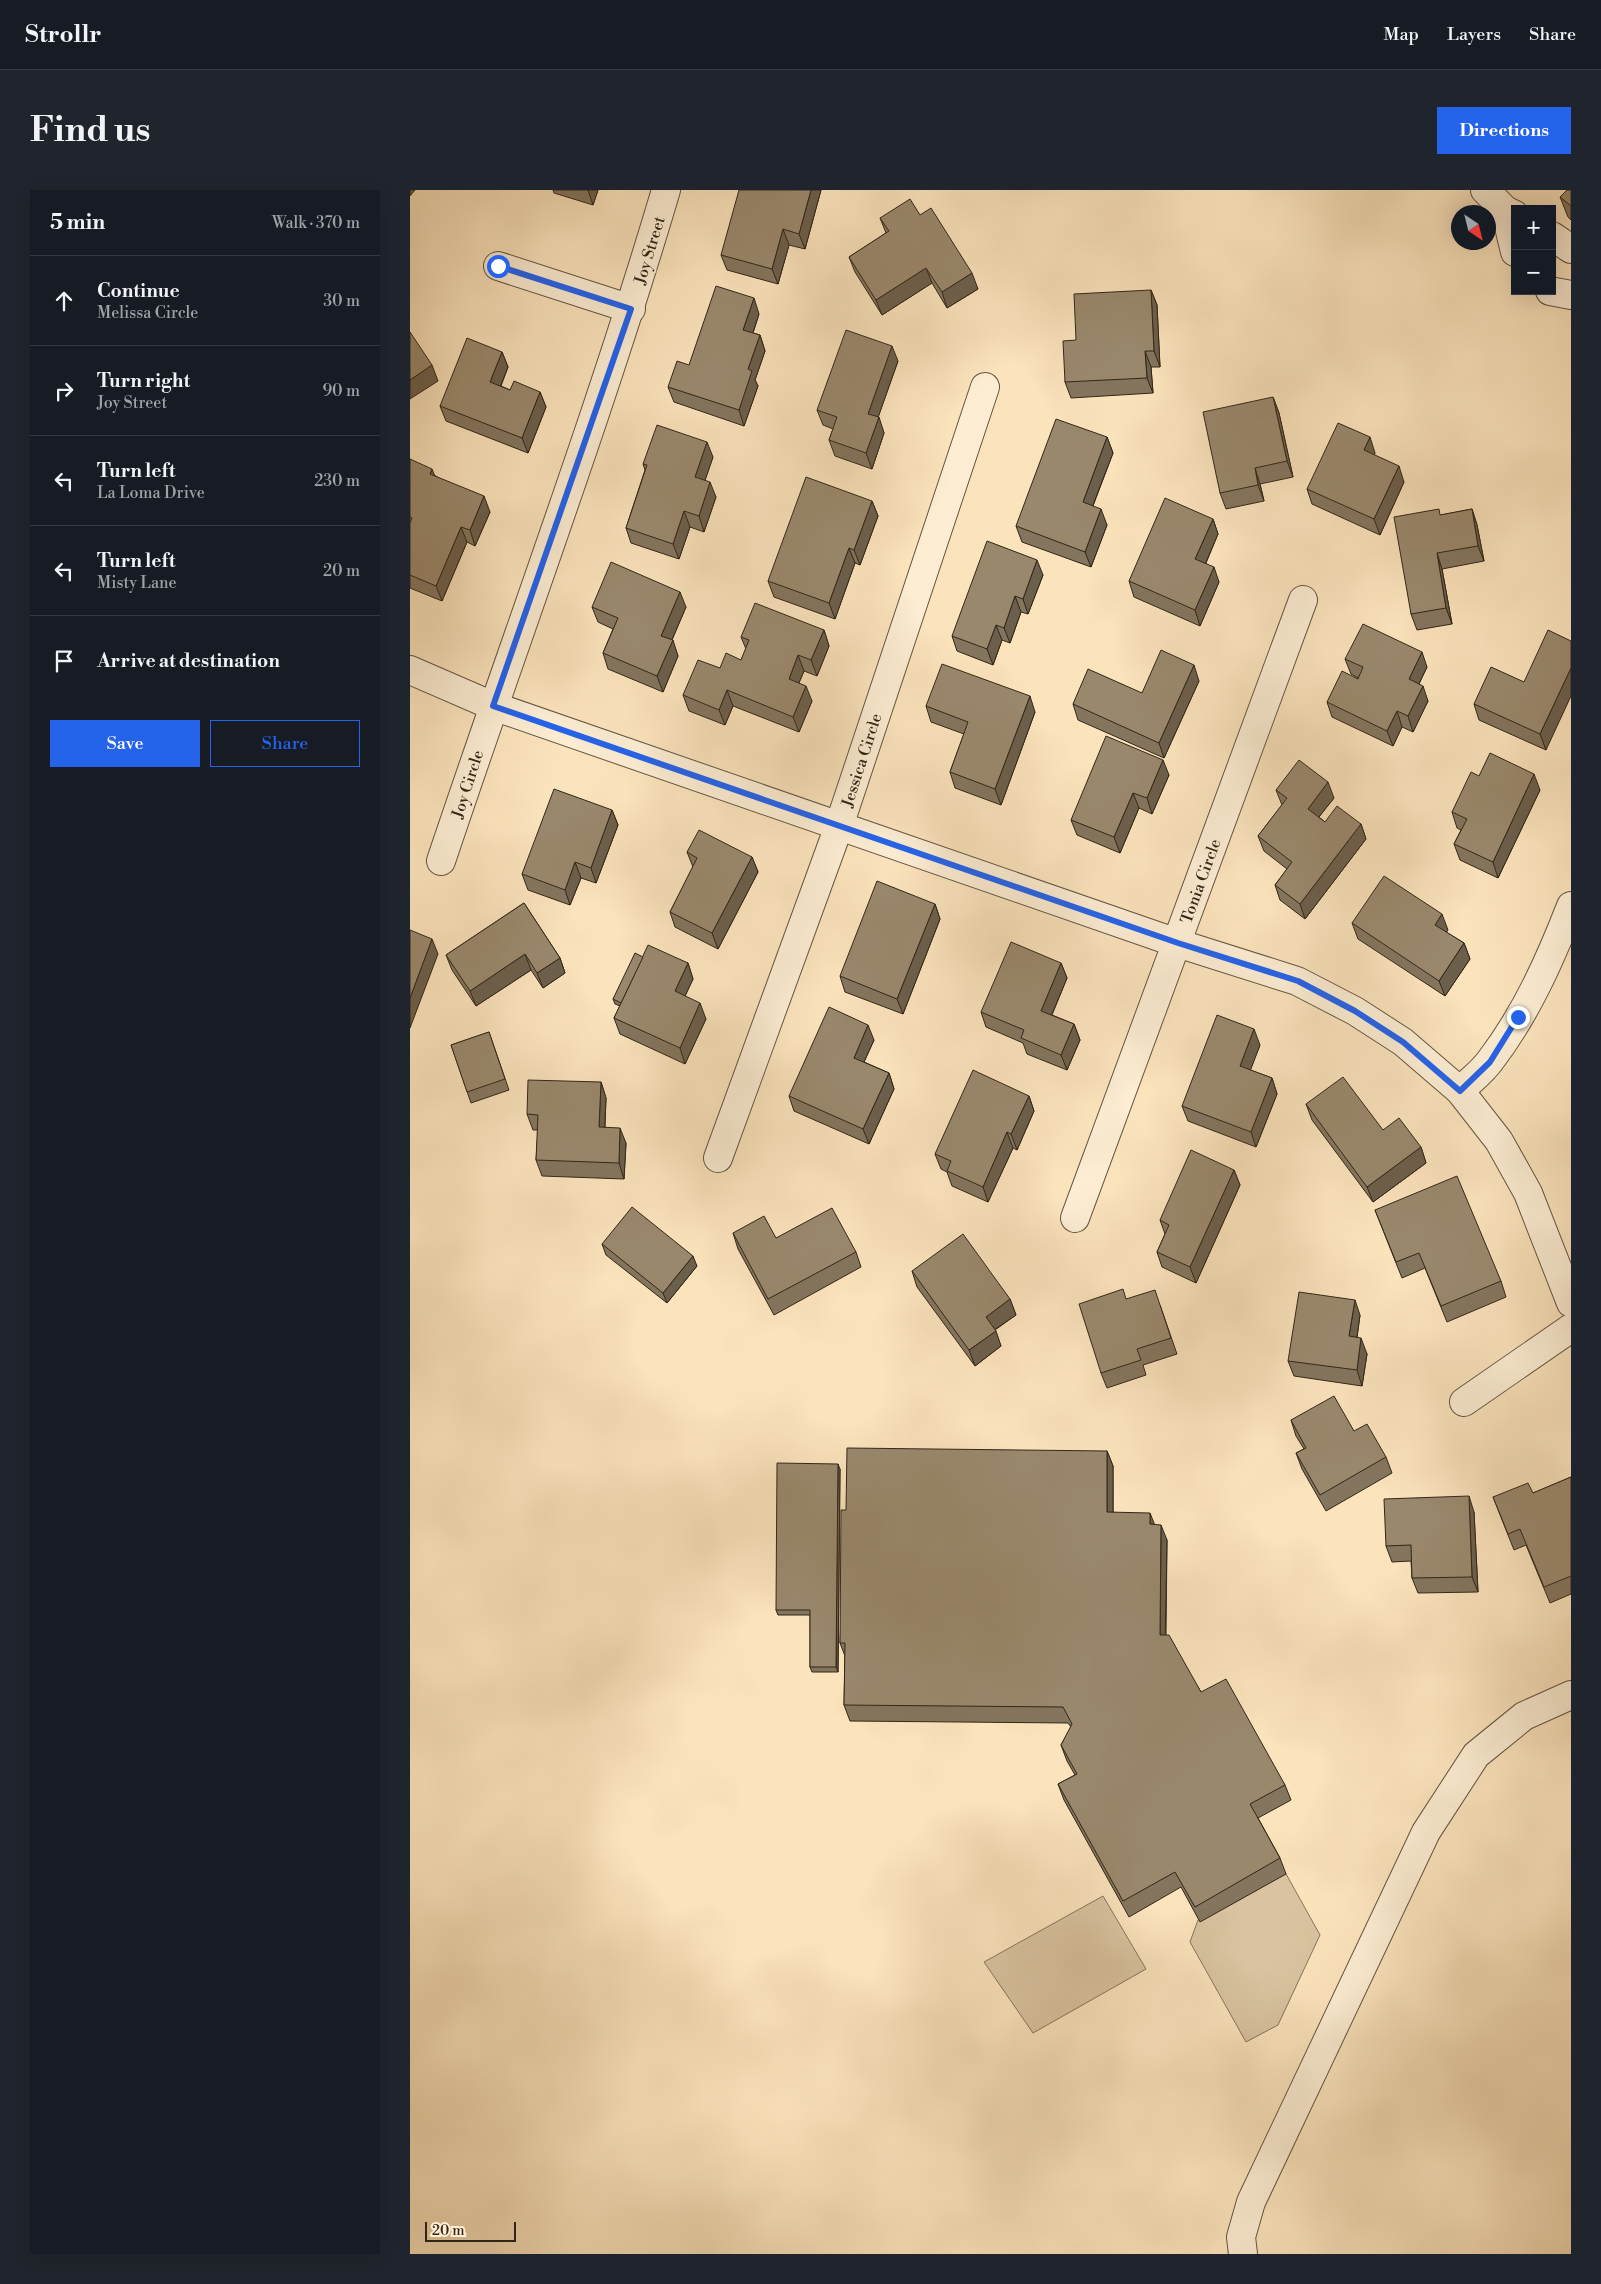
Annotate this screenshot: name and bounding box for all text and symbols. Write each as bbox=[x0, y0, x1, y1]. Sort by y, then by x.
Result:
text: Strollr bbox=[25, 20, 101, 50]
text: Map bbox=[1384, 23, 1419, 46]
text: Layers bbox=[1447, 23, 1501, 46]
text: Share bbox=[1529, 23, 1576, 46]
button: Directions bbox=[1437, 107, 1571, 154]
text: Find us bbox=[30, 109, 150, 152]
north arrow bbox=[1451, 205, 1496, 250]
map controls bbox=[1511, 205, 1556, 295]
button: + bbox=[1511, 205, 1556, 250]
text: 5 min bbox=[50, 210, 105, 236]
text: Walk · 370 m bbox=[272, 213, 360, 233]
street label: Joy Street bbox=[630, 214, 670, 288]
button: − bbox=[1511, 250, 1556, 295]
route start bbox=[487, 255, 510, 278]
text: Continue bbox=[97, 279, 180, 303]
icon: ahead bbox=[50, 287, 78, 315]
text: 30 m bbox=[323, 291, 360, 311]
text: Melissa Circle bbox=[97, 303, 198, 323]
text: Turn right bbox=[97, 369, 190, 393]
icon: right bbox=[50, 377, 78, 405]
text: 90 m bbox=[322, 381, 360, 401]
text: Joy Street bbox=[97, 393, 167, 413]
text: Turn left bbox=[97, 459, 176, 483]
icon: left bbox=[50, 467, 78, 495]
text: 230 m bbox=[314, 471, 360, 491]
text: La Loma Drive bbox=[97, 483, 205, 503]
text: Turn left bbox=[97, 549, 176, 573]
icon: left bbox=[50, 557, 78, 585]
text: 20 m bbox=[323, 561, 360, 581]
text: Misty Lane bbox=[97, 573, 177, 593]
icon: arrive bbox=[50, 647, 78, 675]
text: Arrive at destination bbox=[97, 649, 280, 673]
street label: Jessica Circle bbox=[837, 711, 887, 811]
button: Save bbox=[50, 720, 200, 767]
button: Share bbox=[210, 720, 360, 767]
street label: Joy Circle bbox=[447, 748, 488, 822]
street label: Tonia Circle bbox=[1176, 836, 1226, 926]
route end bbox=[1507, 1006, 1530, 1029]
scale bar bbox=[425, 2219, 516, 2242]
text: 20 m bbox=[432, 2222, 464, 2240]

